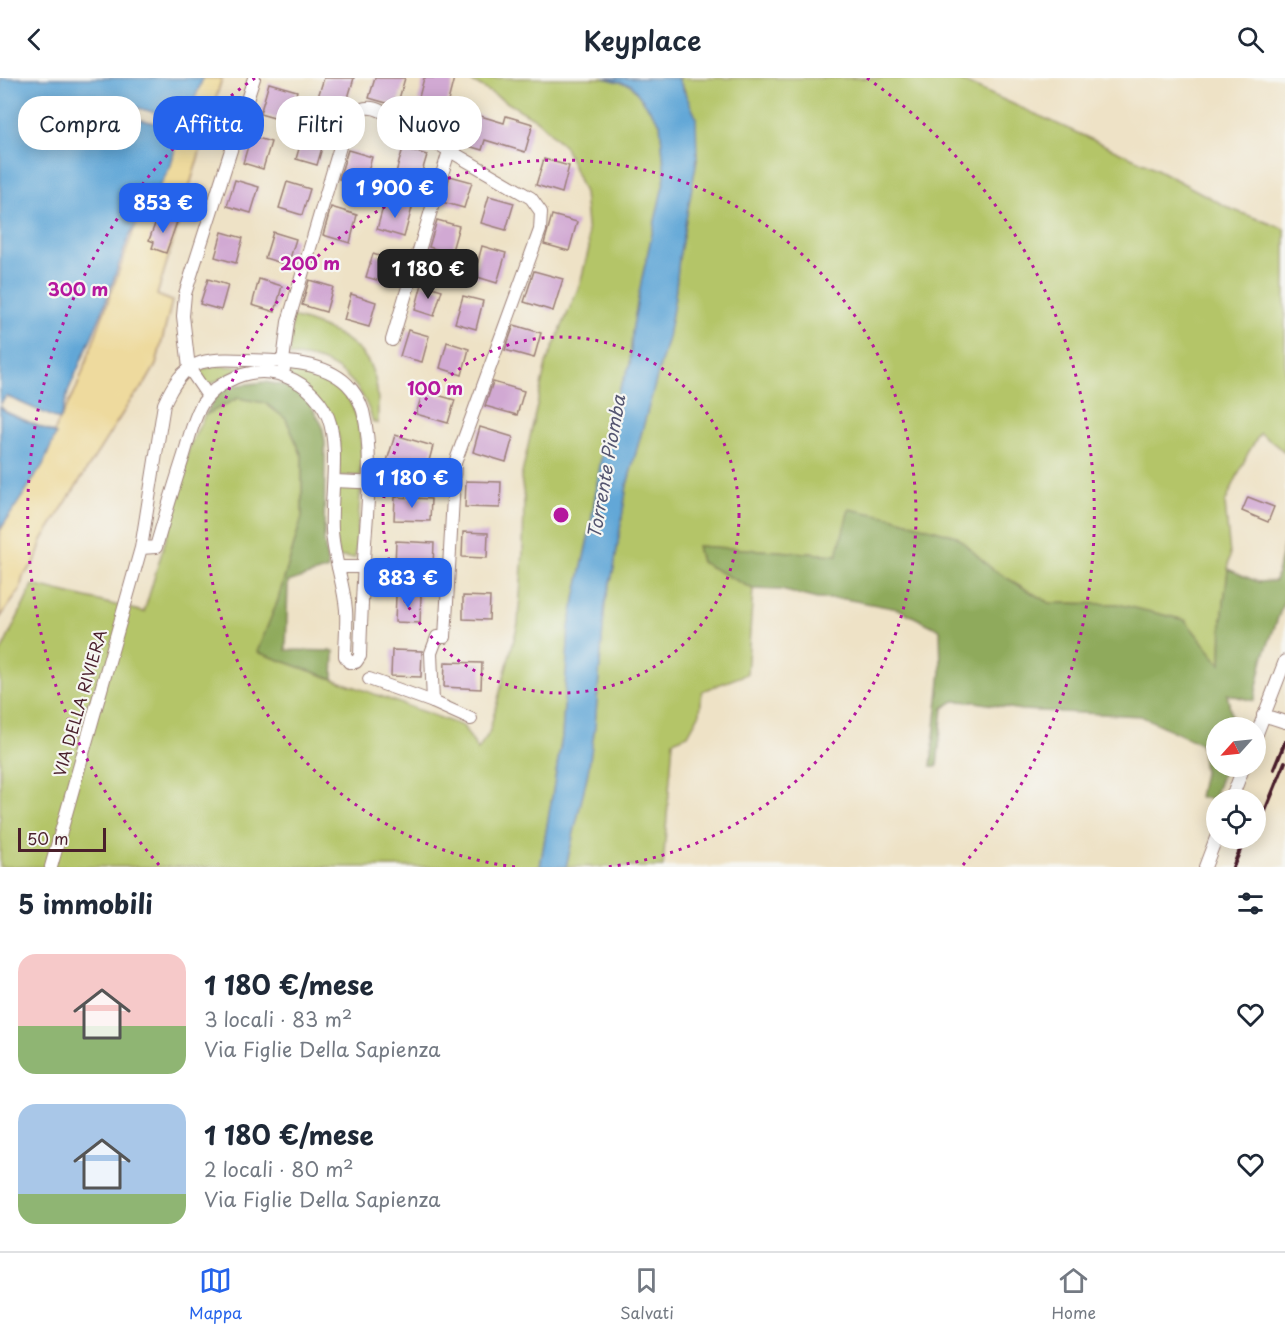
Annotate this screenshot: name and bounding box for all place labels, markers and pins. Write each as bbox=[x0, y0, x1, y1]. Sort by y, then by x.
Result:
pin: 1 900 € bbox=[340, 168, 450, 219]
pin: 853 € bbox=[121, 183, 205, 234]
pin: 1 180 € bbox=[373, 249, 483, 300]
pin: 1 180 € bbox=[357, 458, 467, 509]
centre of rings bbox=[551, 505, 571, 525]
pin: 883 € bbox=[366, 558, 450, 609]

